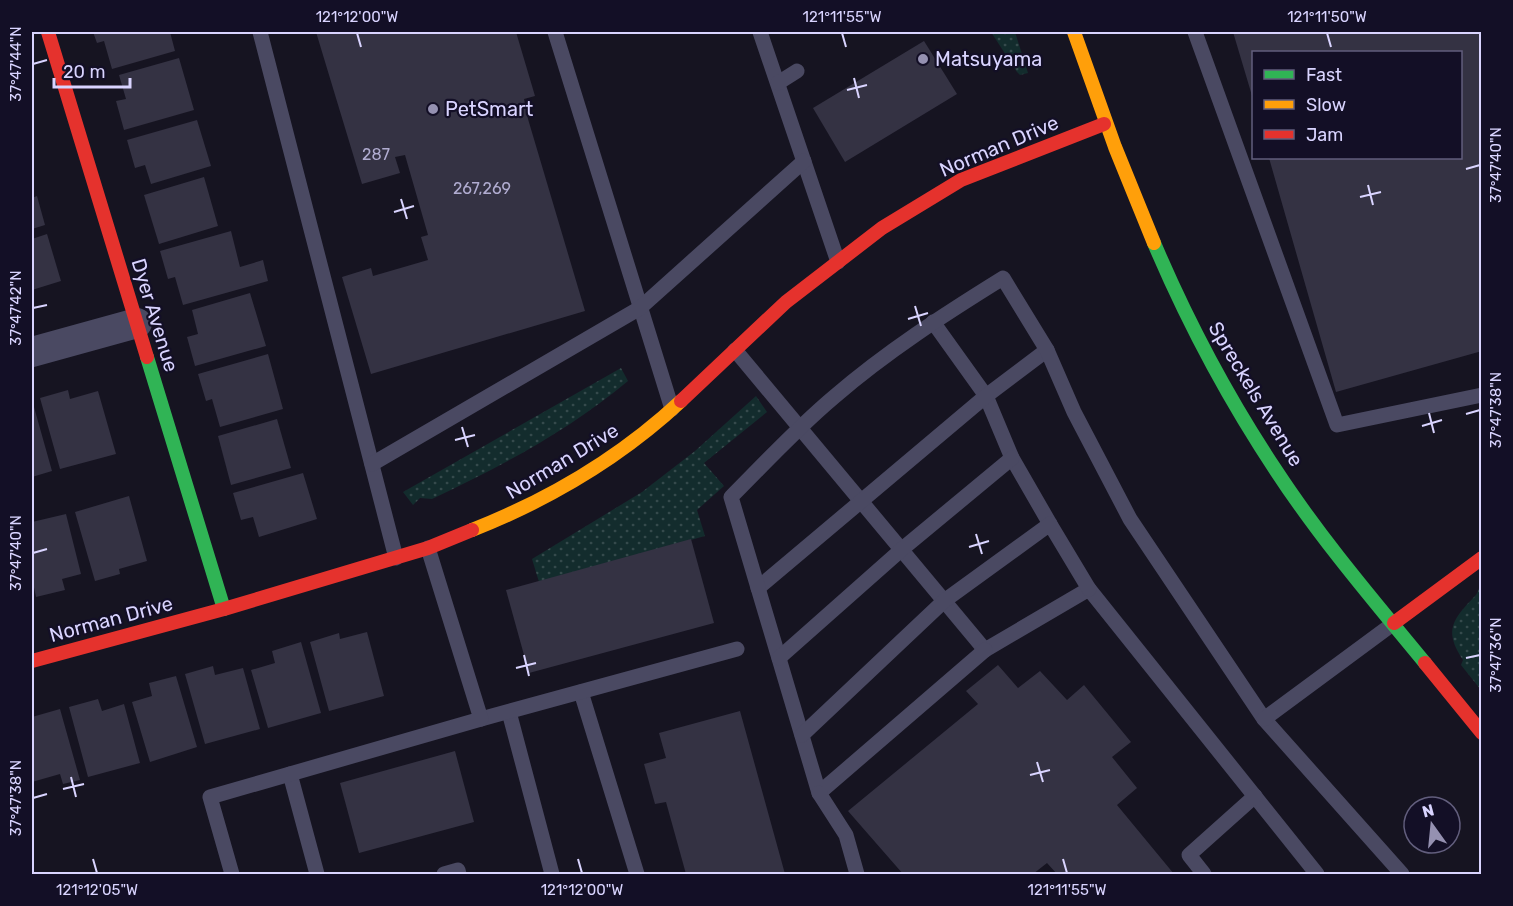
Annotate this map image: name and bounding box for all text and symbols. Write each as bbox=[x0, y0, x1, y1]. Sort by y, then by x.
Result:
text: 121°12'00"W bbox=[316, 8, 398, 26]
text: 121°11'55"W bbox=[802, 8, 882, 26]
text: 121°11'50"W bbox=[1287, 8, 1367, 26]
text: 37°47'44"N bbox=[7, 26, 25, 102]
place label: Matsuyama bbox=[935, 47, 1042, 71]
scale bar bbox=[54, 51, 130, 89]
legend bbox=[1252, 51, 1462, 159]
marker: Matsuyama bbox=[916, 52, 930, 66]
text: 20 m bbox=[63, 61, 105, 83]
text: Fast bbox=[1306, 64, 1342, 86]
text: Slow bbox=[1306, 94, 1346, 116]
place label: PetSmart bbox=[445, 97, 534, 121]
marker: PetSmart bbox=[426, 102, 440, 116]
street label: Norman Drive bbox=[936, 110, 1062, 182]
text: Jam bbox=[1306, 124, 1343, 146]
text: 37°47'40"N bbox=[1487, 127, 1505, 203]
house number: 287 bbox=[362, 145, 390, 164]
house number: 267,269 bbox=[453, 179, 511, 198]
street label: Dyer Avenue bbox=[126, 255, 184, 375]
text: 37°47'42"N bbox=[7, 270, 25, 346]
street label: Spreckels Avenue bbox=[1203, 317, 1309, 471]
text: 37°47'38"N bbox=[1487, 372, 1505, 448]
street label: Norman Drive bbox=[501, 418, 623, 504]
text: 37°47'40"N bbox=[7, 515, 25, 591]
street label: Norman Drive bbox=[47, 591, 175, 647]
text: 37°47'36"N bbox=[1487, 617, 1505, 693]
text: 37°47'38"N bbox=[7, 760, 25, 836]
north arrow bbox=[1402, 795, 1462, 855]
text: N bbox=[1420, 800, 1436, 822]
text: 121°12'05"W bbox=[56, 881, 138, 899]
text: 121°12'00"W bbox=[541, 881, 623, 899]
text: 121°11'55"W bbox=[1027, 881, 1107, 899]

